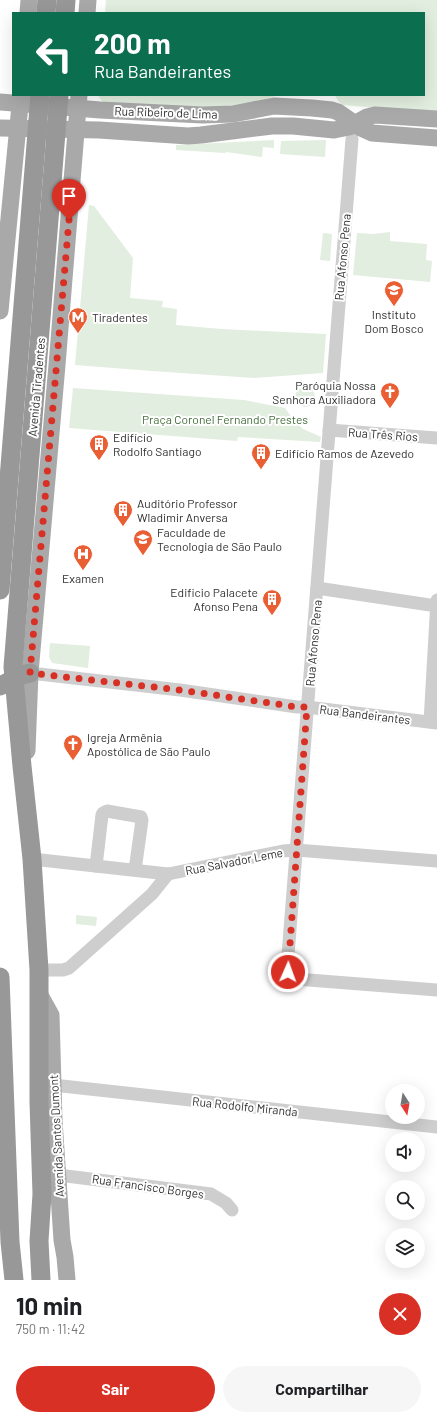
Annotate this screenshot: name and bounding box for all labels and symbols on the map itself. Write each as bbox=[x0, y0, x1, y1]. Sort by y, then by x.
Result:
street label: Rua Ribeiro de Lima bbox=[114, 103, 218, 121]
pin bbox=[52, 179, 86, 220]
street label: Rua Afonso Pena bbox=[331, 213, 353, 301]
school or university icon: Instituto Dom Bosco bbox=[383, 279, 405, 307]
metro station icon: Tiradentes bbox=[67, 306, 89, 334]
place label: Instituto Dom Bosco bbox=[365, 307, 423, 335]
place label: Tiradentes bbox=[92, 310, 148, 324]
street label: Avenida Tiradentes bbox=[25, 337, 47, 437]
place label: Paróquia Nossa Senhora Auxiliadora bbox=[272, 378, 376, 406]
church icon: Paróquia Nossa Senhora Auxiliadora bbox=[379, 381, 401, 409]
park label: Praça Coronel Fernando Prestes bbox=[142, 412, 308, 426]
street label: Rua Três Rios bbox=[348, 425, 419, 443]
place label: Edifício Rodolfo Santiago bbox=[113, 430, 201, 458]
building icon: Edifício Rodolfo Santiago bbox=[88, 433, 110, 461]
building icon: Edifício Ramos de Azevedo bbox=[250, 442, 272, 470]
place label: Edifício Ramos de Azevedo bbox=[275, 446, 414, 460]
place label: Auditório Professor Wladimir Anversa bbox=[137, 496, 238, 524]
building icon: Auditório Professor Wladimir Anversa bbox=[112, 499, 134, 527]
place label: Faculdade de Tecnologia de São Paulo bbox=[157, 525, 282, 553]
school or university icon: Faculdade de Tecnologia de São Paulo bbox=[132, 528, 154, 556]
hospital icon: Examen bbox=[72, 543, 94, 571]
place label: Examen bbox=[62, 571, 104, 585]
place label: Edificio Palacete Afonso Pena bbox=[170, 585, 258, 613]
building icon: Edificio Palacete Afonso Pena bbox=[261, 588, 283, 616]
street label: Rua Afonso Pena bbox=[302, 599, 324, 687]
street label: Rua Bandeirantes bbox=[319, 701, 411, 727]
place label: Igreja Armênia Apostólica de São Paulo bbox=[87, 730, 211, 758]
church icon: Igreja Armênia Apostólica de São Paulo bbox=[62, 733, 84, 761]
street label: Rua Salvador Leme bbox=[184, 845, 284, 877]
position arrow bbox=[267, 951, 309, 993]
street label: Avenida Santos Dumont bbox=[46, 1074, 66, 1198]
north arrow bbox=[385, 1084, 425, 1124]
street label: Rua Rodolfo Miranda bbox=[192, 1094, 298, 1118]
street label: Rua Francisco Borges bbox=[91, 1171, 205, 1201]

